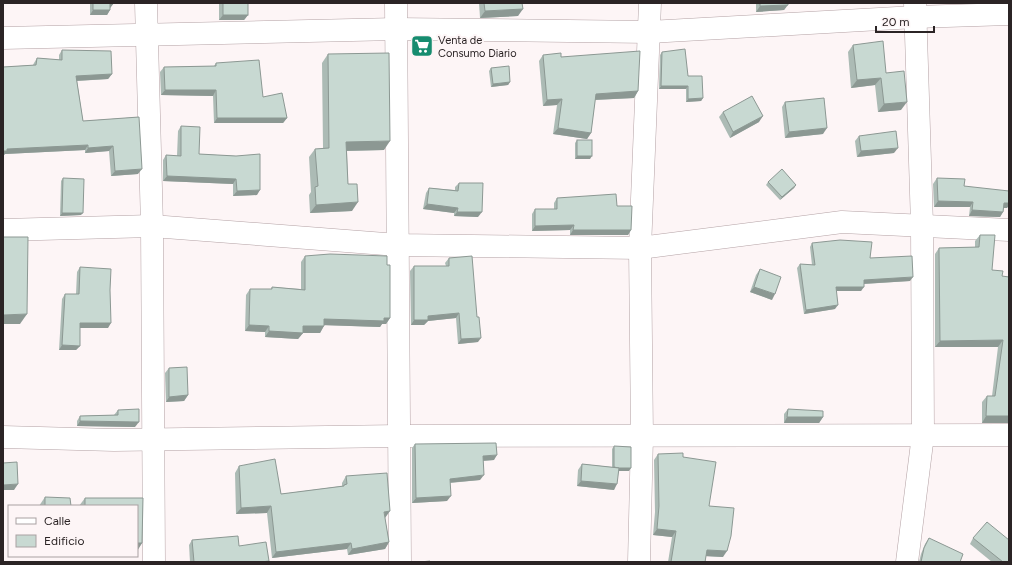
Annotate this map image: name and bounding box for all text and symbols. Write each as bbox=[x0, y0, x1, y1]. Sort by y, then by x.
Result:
scale bar bbox=[876, 8, 934, 34]
text: 20 m bbox=[882, 15, 910, 29]
supermarket icon: Venta de Consumo Diario bbox=[409, 33, 435, 59]
place label: Venta de Consumo Diario bbox=[438, 34, 517, 60]
legend bbox=[8, 505, 138, 557]
text: Calle bbox=[44, 514, 71, 528]
text: Edificio bbox=[44, 534, 84, 548]

